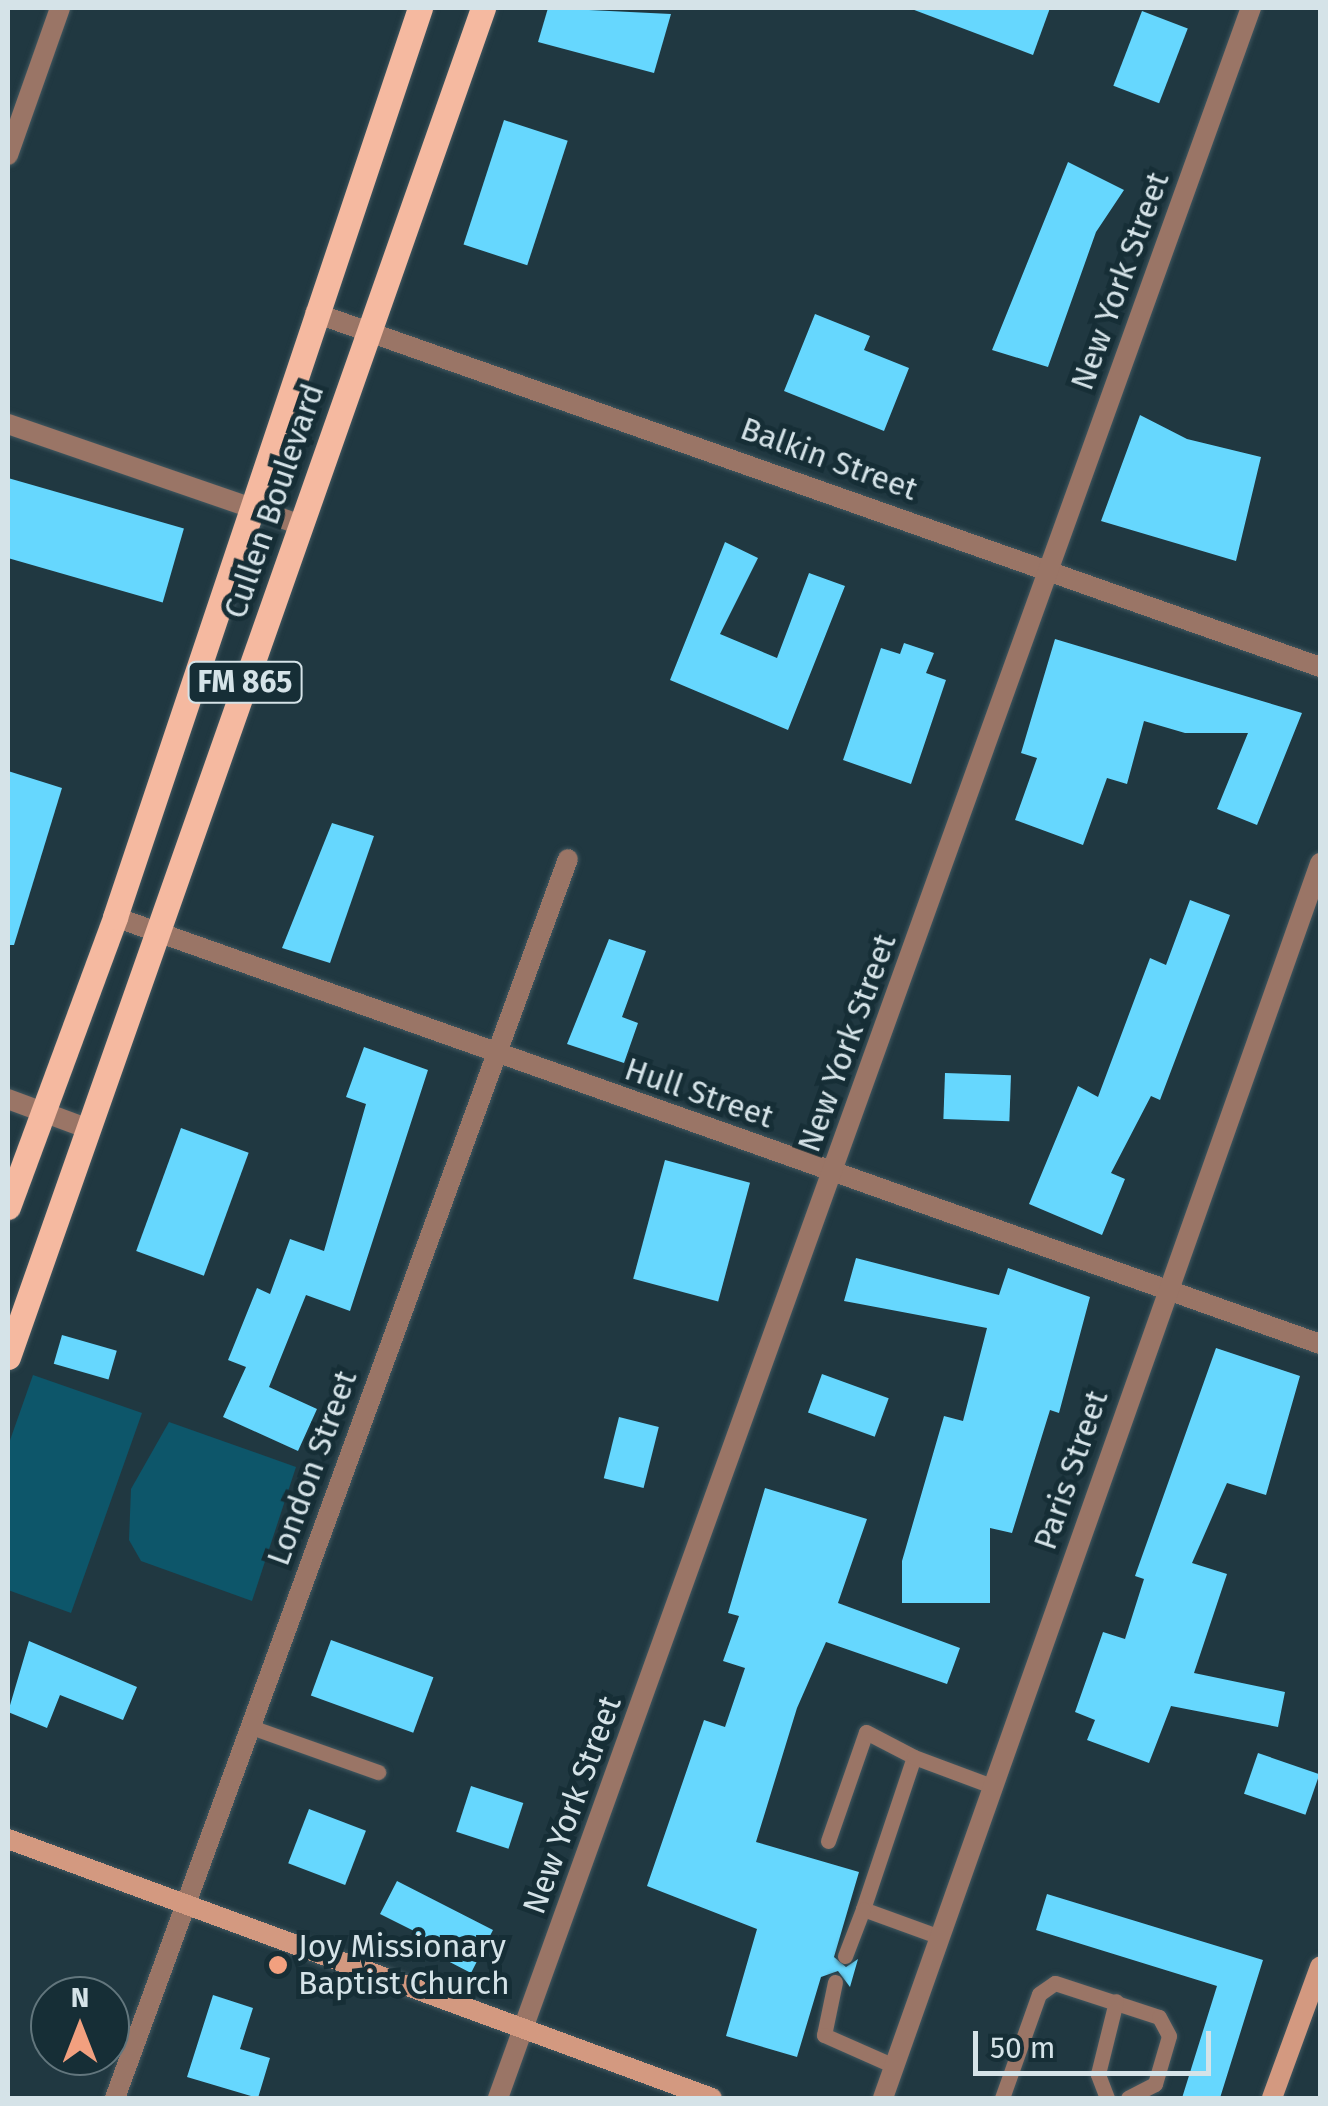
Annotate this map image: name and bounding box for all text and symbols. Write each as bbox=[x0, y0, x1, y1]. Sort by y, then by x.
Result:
street label: New York Street bbox=[1063, 167, 1177, 395]
street label: Cullen Boulevard bbox=[216, 379, 332, 623]
street label: Balkin Street bbox=[735, 409, 923, 509]
road number: FM 865 bbox=[188, 657, 302, 707]
street label: New York Street bbox=[790, 929, 904, 1157]
street label: Hull Street bbox=[620, 1050, 778, 1136]
street label: London Street bbox=[259, 1365, 365, 1571]
street label: Paris Street bbox=[1026, 1385, 1116, 1555]
street label: New York Street bbox=[515, 1691, 629, 1919]
place label: Joy Missionary Baptist Church bbox=[298, 1928, 510, 2003]
marker: Joy Missionary Baptist Church bbox=[267, 1954, 289, 1976]
north arrow bbox=[30, 1976, 130, 2076]
text: N bbox=[71, 1981, 89, 2014]
scale bar bbox=[978, 2011, 1216, 2073]
text: 50 m bbox=[990, 2030, 1055, 2066]

